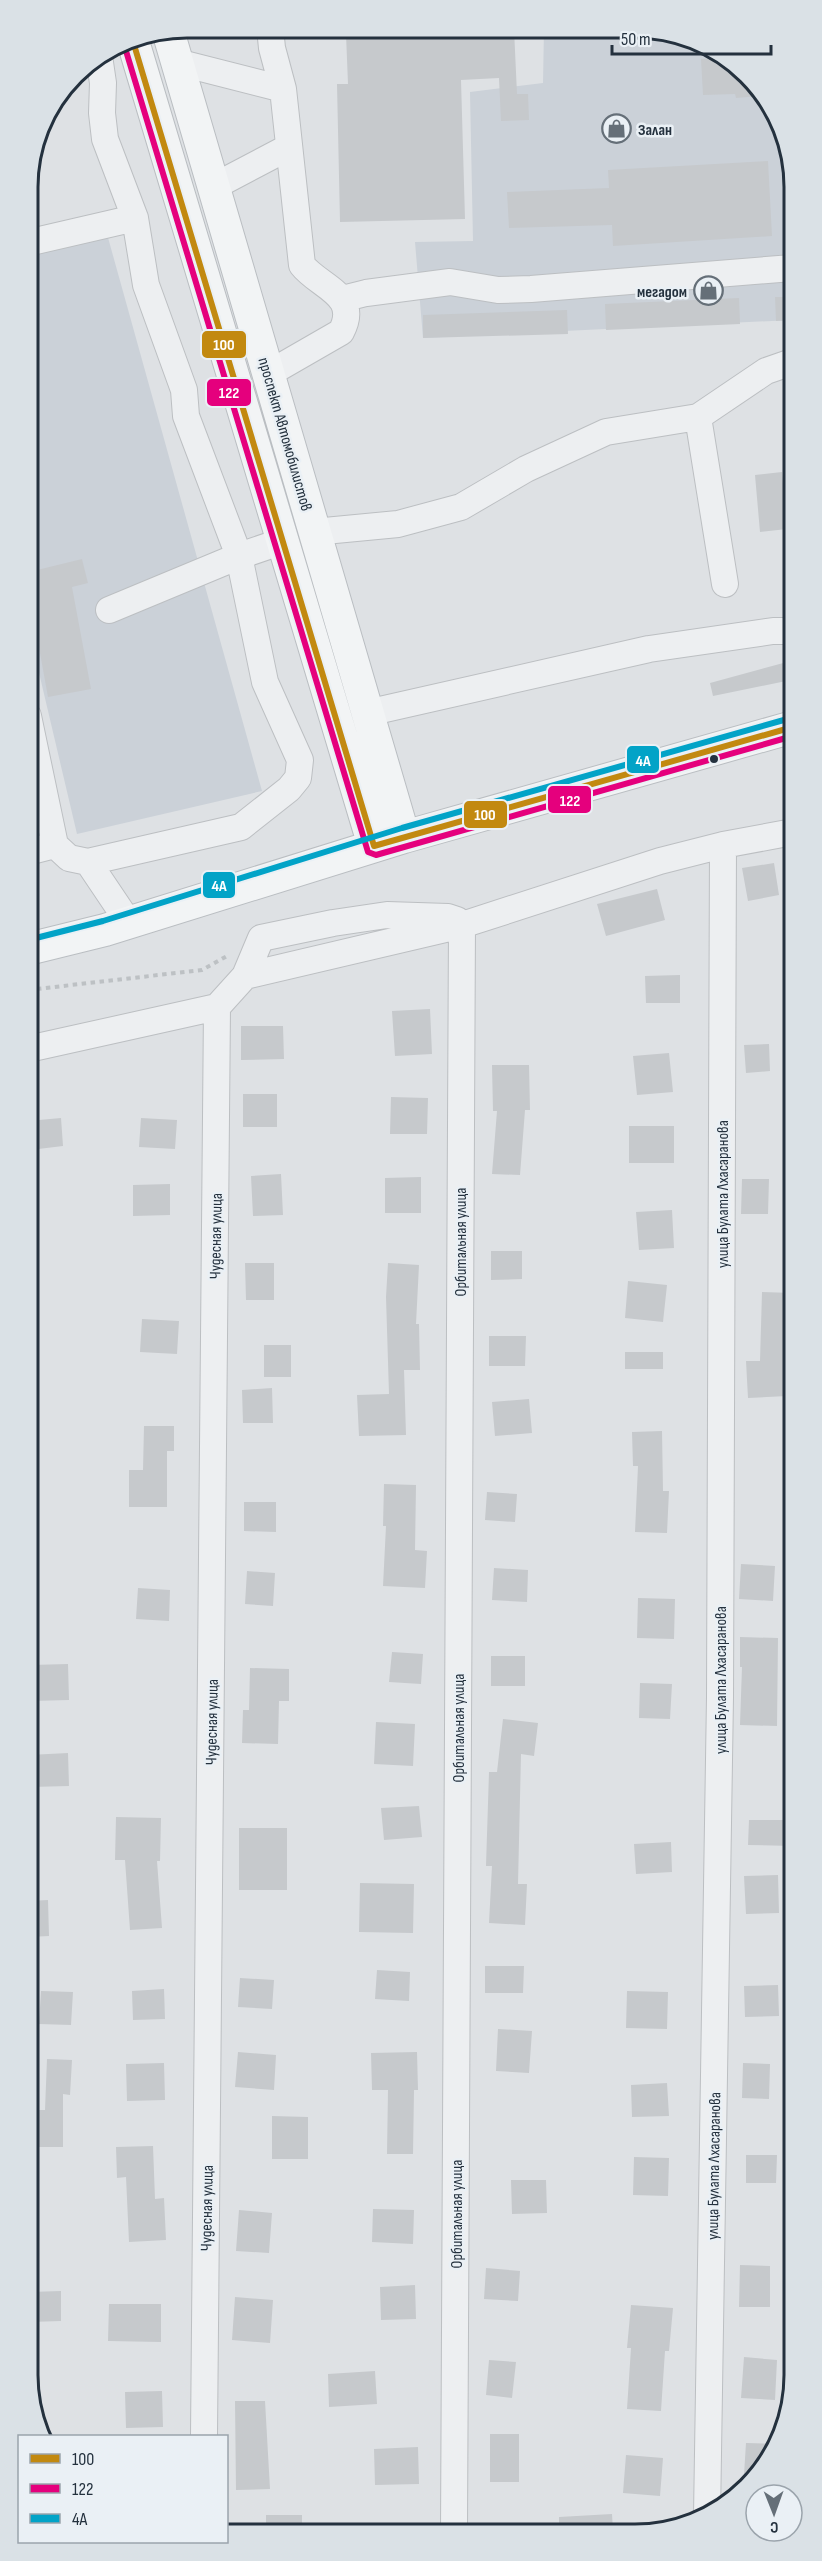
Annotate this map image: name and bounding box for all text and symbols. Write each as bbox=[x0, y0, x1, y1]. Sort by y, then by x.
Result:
scale bar bbox=[612, 18, 771, 56]
text: 50 m bbox=[621, 29, 651, 50]
shop icon: Залан bbox=[601, 113, 633, 145]
place label: Залан bbox=[638, 121, 672, 140]
shop icon: мегадом bbox=[692, 275, 724, 307]
place label: мегадом bbox=[637, 283, 687, 302]
line badge: 100 bbox=[201, 330, 247, 359]
text: 100 bbox=[213, 336, 235, 355]
street label: проспект Автомобилистов bbox=[254, 356, 316, 513]
line badge: 122 bbox=[206, 378, 252, 407]
text: 122 bbox=[219, 384, 239, 403]
line badge: 4А bbox=[626, 745, 660, 774]
text: 4А bbox=[635, 752, 651, 771]
unlabelled marker bbox=[708, 753, 720, 765]
line badge: 122 bbox=[547, 785, 592, 814]
text: 122 bbox=[560, 792, 580, 811]
line badge: 100 bbox=[463, 800, 508, 829]
text: 100 bbox=[474, 806, 496, 825]
line badge: 4А bbox=[202, 871, 236, 899]
text: 4А bbox=[211, 877, 227, 896]
street label: улица Булата Лхасаранова bbox=[714, 1120, 733, 1268]
street label: Орбитальная улица bbox=[452, 1188, 471, 1296]
street label: Чудесная улица bbox=[206, 1193, 227, 1279]
street label: улица Булата Лхасаранова bbox=[712, 1606, 731, 1754]
street label: Орбитальная улица bbox=[450, 1674, 469, 1782]
street label: Чудесная улица bbox=[202, 1679, 223, 1765]
street label: улица Булата Лхасаранова bbox=[704, 2092, 725, 2240]
street label: Орбитальная улица bbox=[448, 2160, 467, 2268]
street label: Чудесная улица bbox=[197, 2165, 218, 2251]
legend bbox=[18, 2435, 228, 2543]
text: 100 bbox=[72, 2449, 94, 2470]
text: 122 bbox=[72, 2479, 93, 2500]
north arrow bbox=[744, 2483, 804, 2543]
text: 4А bbox=[72, 2509, 88, 2530]
text: С bbox=[770, 2517, 779, 2536]

